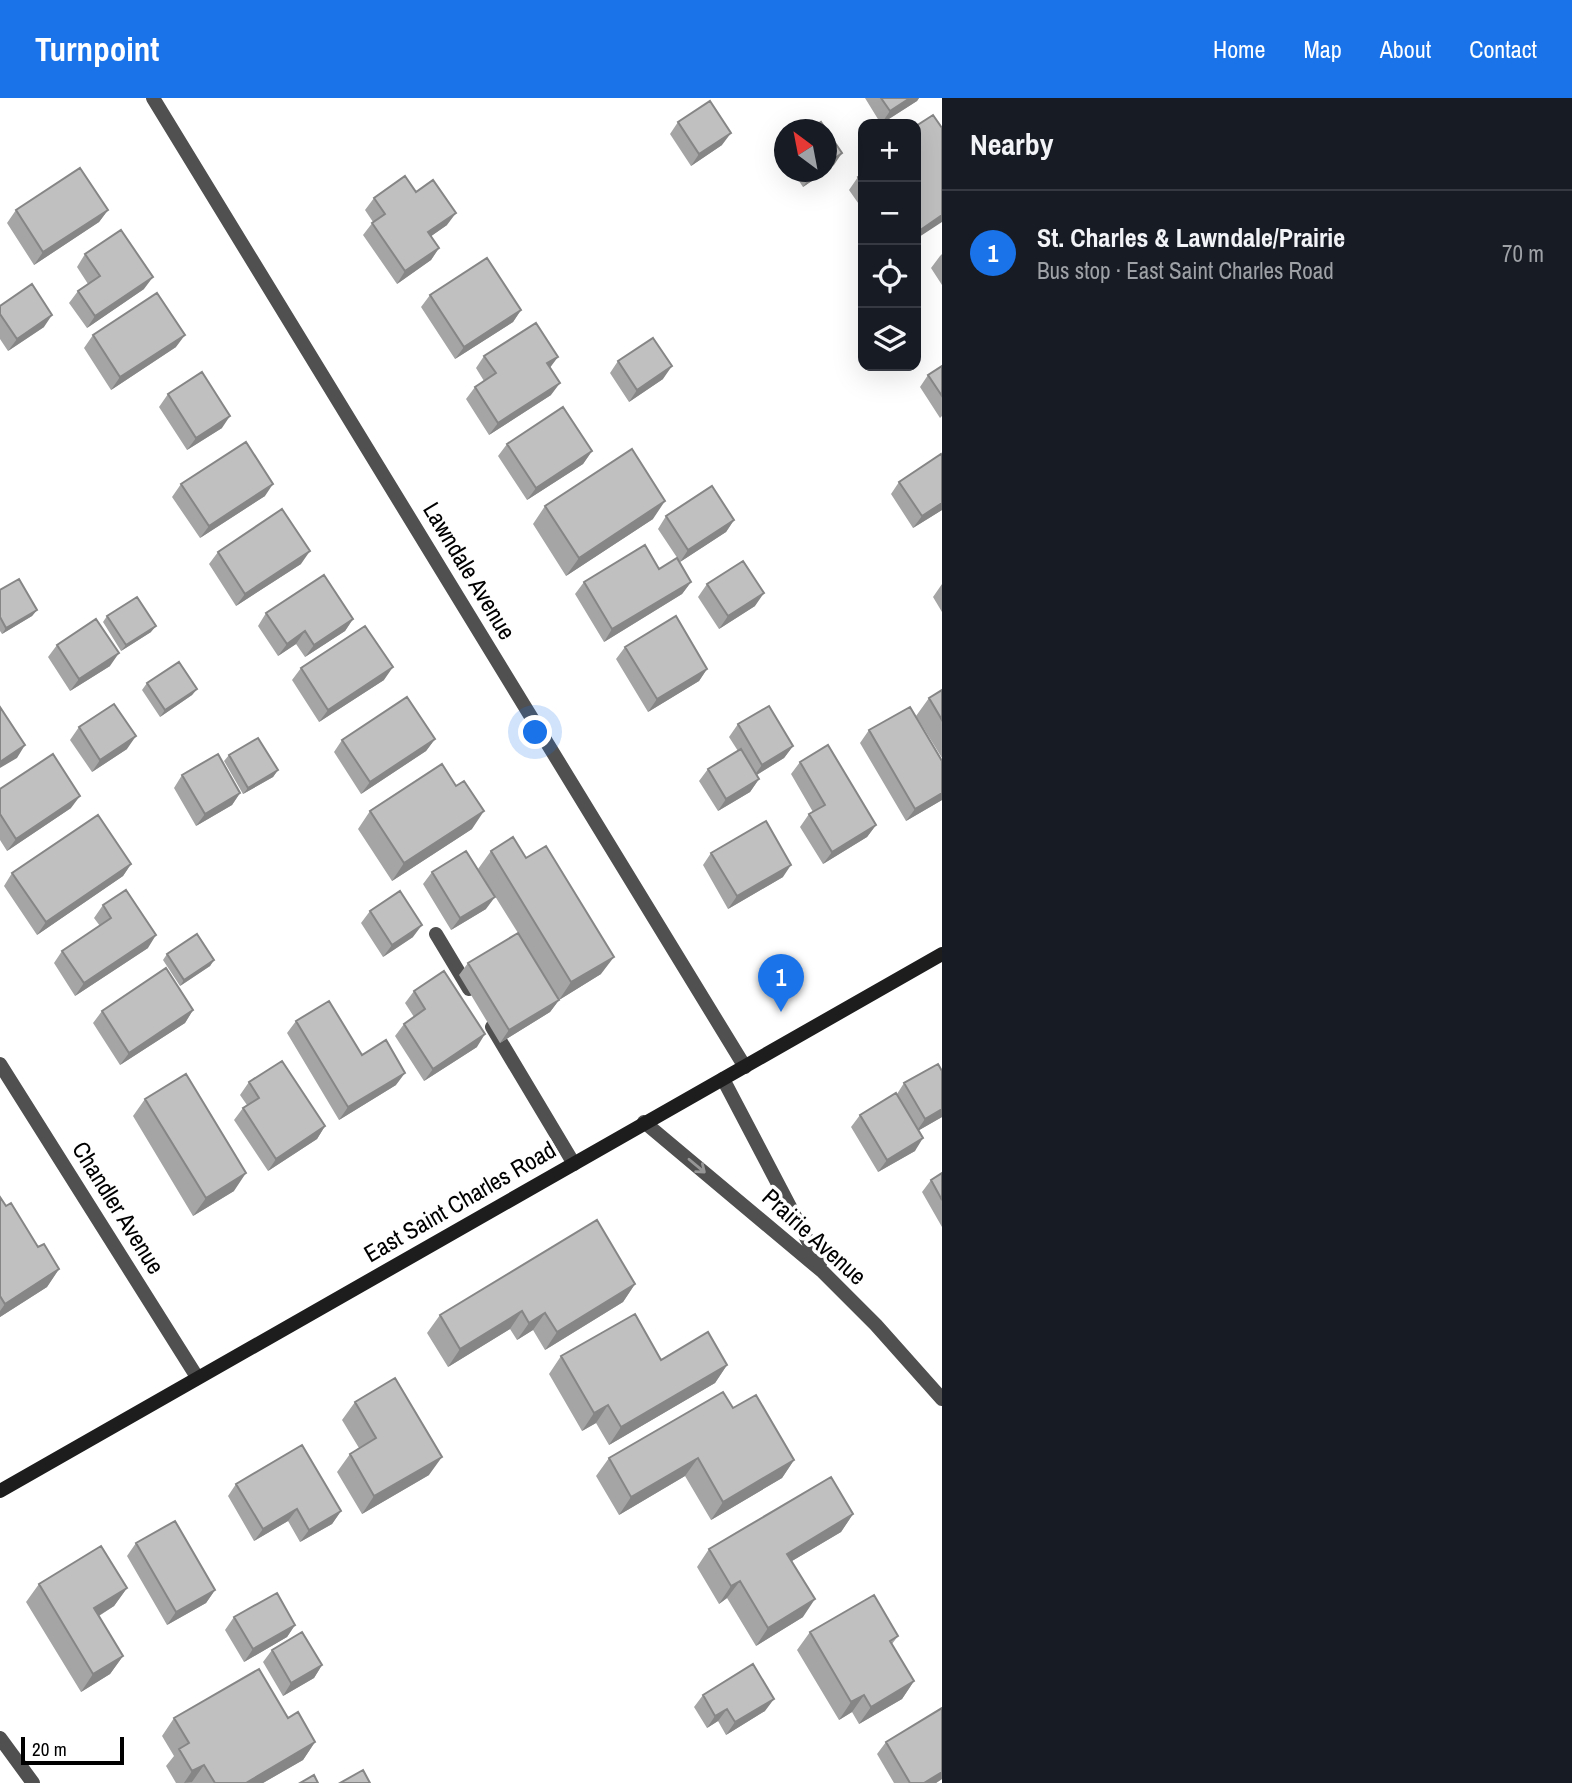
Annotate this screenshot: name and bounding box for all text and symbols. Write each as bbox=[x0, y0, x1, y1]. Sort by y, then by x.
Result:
text: Turnpoint bbox=[35, 27, 159, 71]
text: Home bbox=[1213, 33, 1265, 65]
text: Map bbox=[1303, 33, 1342, 65]
text: About bbox=[1380, 33, 1431, 65]
text: Contact bbox=[1469, 33, 1537, 65]
north arrow bbox=[774, 119, 837, 182]
map controls bbox=[858, 119, 921, 371]
button: + bbox=[858, 119, 921, 182]
text: Nearby bbox=[970, 124, 1053, 164]
button: − bbox=[858, 182, 921, 245]
text: St. Charles & Lawndale/Prairie bbox=[1037, 220, 1345, 255]
text: 1 bbox=[988, 238, 998, 269]
text: 70 m bbox=[1502, 238, 1544, 269]
button: locate bbox=[858, 245, 921, 308]
text: Bus stop · East Saint Charles Road bbox=[1037, 255, 1334, 286]
button: layers bbox=[858, 308, 921, 371]
street label: Lawndale Avenue bbox=[416, 496, 523, 645]
your location bbox=[518, 715, 552, 749]
pin: 1 bbox=[758, 954, 804, 1012]
street label: East Saint Charles Road bbox=[358, 1133, 561, 1269]
street label: Chandler Avenue bbox=[65, 1135, 172, 1280]
one-way arrow bbox=[687, 1158, 705, 1174]
street label: Prairie Avenue bbox=[756, 1181, 874, 1292]
scale bar bbox=[21, 1734, 124, 1766]
text: 20 m bbox=[32, 1736, 67, 1762]

